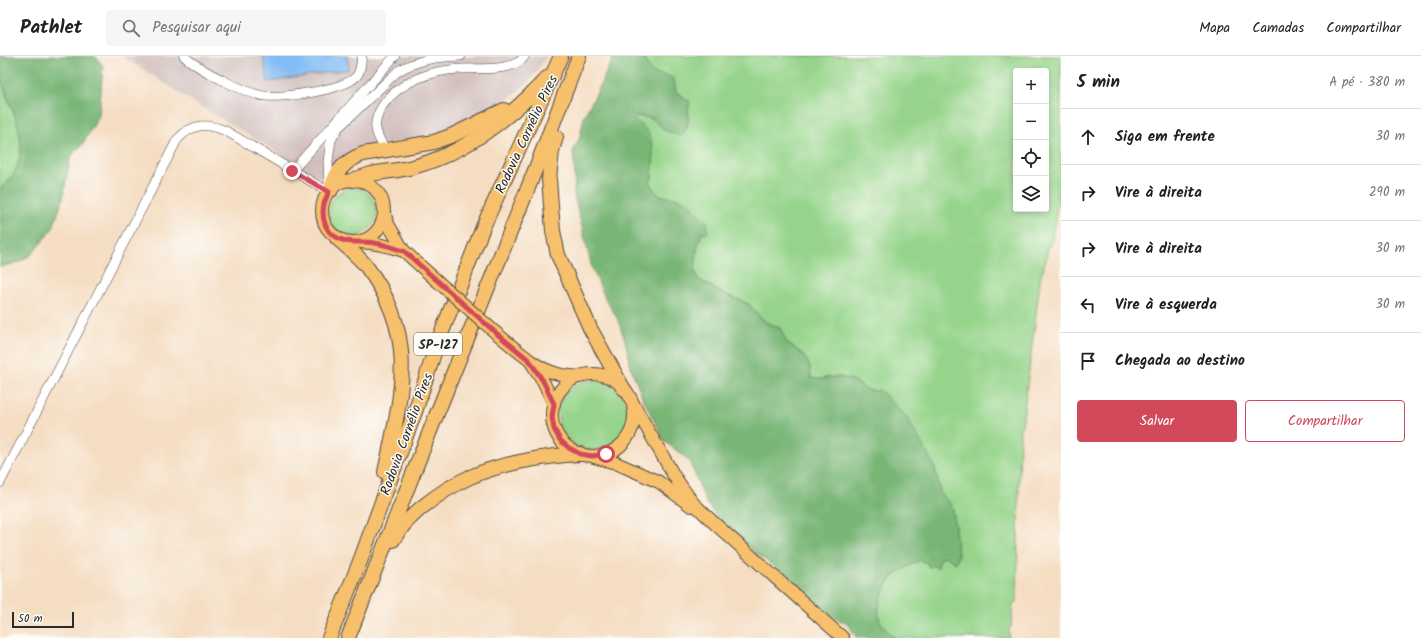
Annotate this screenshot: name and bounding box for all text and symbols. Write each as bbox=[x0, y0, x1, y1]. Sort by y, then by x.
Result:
search box bbox=[106, 10, 386, 46]
text: Pathlet bbox=[20, 13, 82, 43]
text: Pesquisar aqui bbox=[152, 16, 241, 40]
icon: search bbox=[120, 17, 142, 39]
text: Mapa bbox=[1199, 17, 1230, 39]
text: Camadas bbox=[1252, 17, 1304, 39]
text: Compartilhar bbox=[1326, 17, 1401, 39]
map controls bbox=[1013, 68, 1049, 212]
button: + bbox=[1013, 68, 1049, 104]
text: 5 min bbox=[1077, 69, 1120, 96]
street label: Rodovia Cornélio Pires bbox=[490, 71, 564, 197]
text: A pé · 380 m bbox=[1329, 72, 1405, 93]
button: − bbox=[1013, 104, 1049, 140]
text: Siga em frente bbox=[1115, 125, 1215, 149]
icon: ahead bbox=[1077, 126, 1099, 148]
text: 30 m bbox=[1376, 126, 1405, 147]
button: locate bbox=[1013, 140, 1049, 176]
route end bbox=[283, 162, 301, 180]
button: layers bbox=[1013, 176, 1049, 212]
text: Vire à direita bbox=[1115, 181, 1202, 205]
icon: right bbox=[1077, 182, 1099, 204]
text: 290 m bbox=[1369, 182, 1405, 203]
text: Vire à direita bbox=[1115, 237, 1202, 261]
icon: right bbox=[1077, 238, 1099, 260]
text: 30 m bbox=[1376, 238, 1405, 259]
text: Vire à esquerda bbox=[1115, 293, 1217, 317]
icon: left bbox=[1077, 294, 1099, 316]
text: 30 m bbox=[1376, 294, 1405, 315]
road number: SP-127 bbox=[414, 333, 462, 355]
text: Chegada ao destino bbox=[1115, 349, 1245, 373]
icon: arrive bbox=[1077, 350, 1099, 372]
street label: Rodovia Cornélio Pires bbox=[375, 370, 439, 499]
button: Salvar bbox=[1077, 400, 1237, 442]
button: Compartilhar bbox=[1245, 400, 1405, 442]
route start bbox=[597, 445, 615, 463]
scale bar bbox=[12, 610, 74, 629]
text: 50 m bbox=[18, 610, 43, 628]

